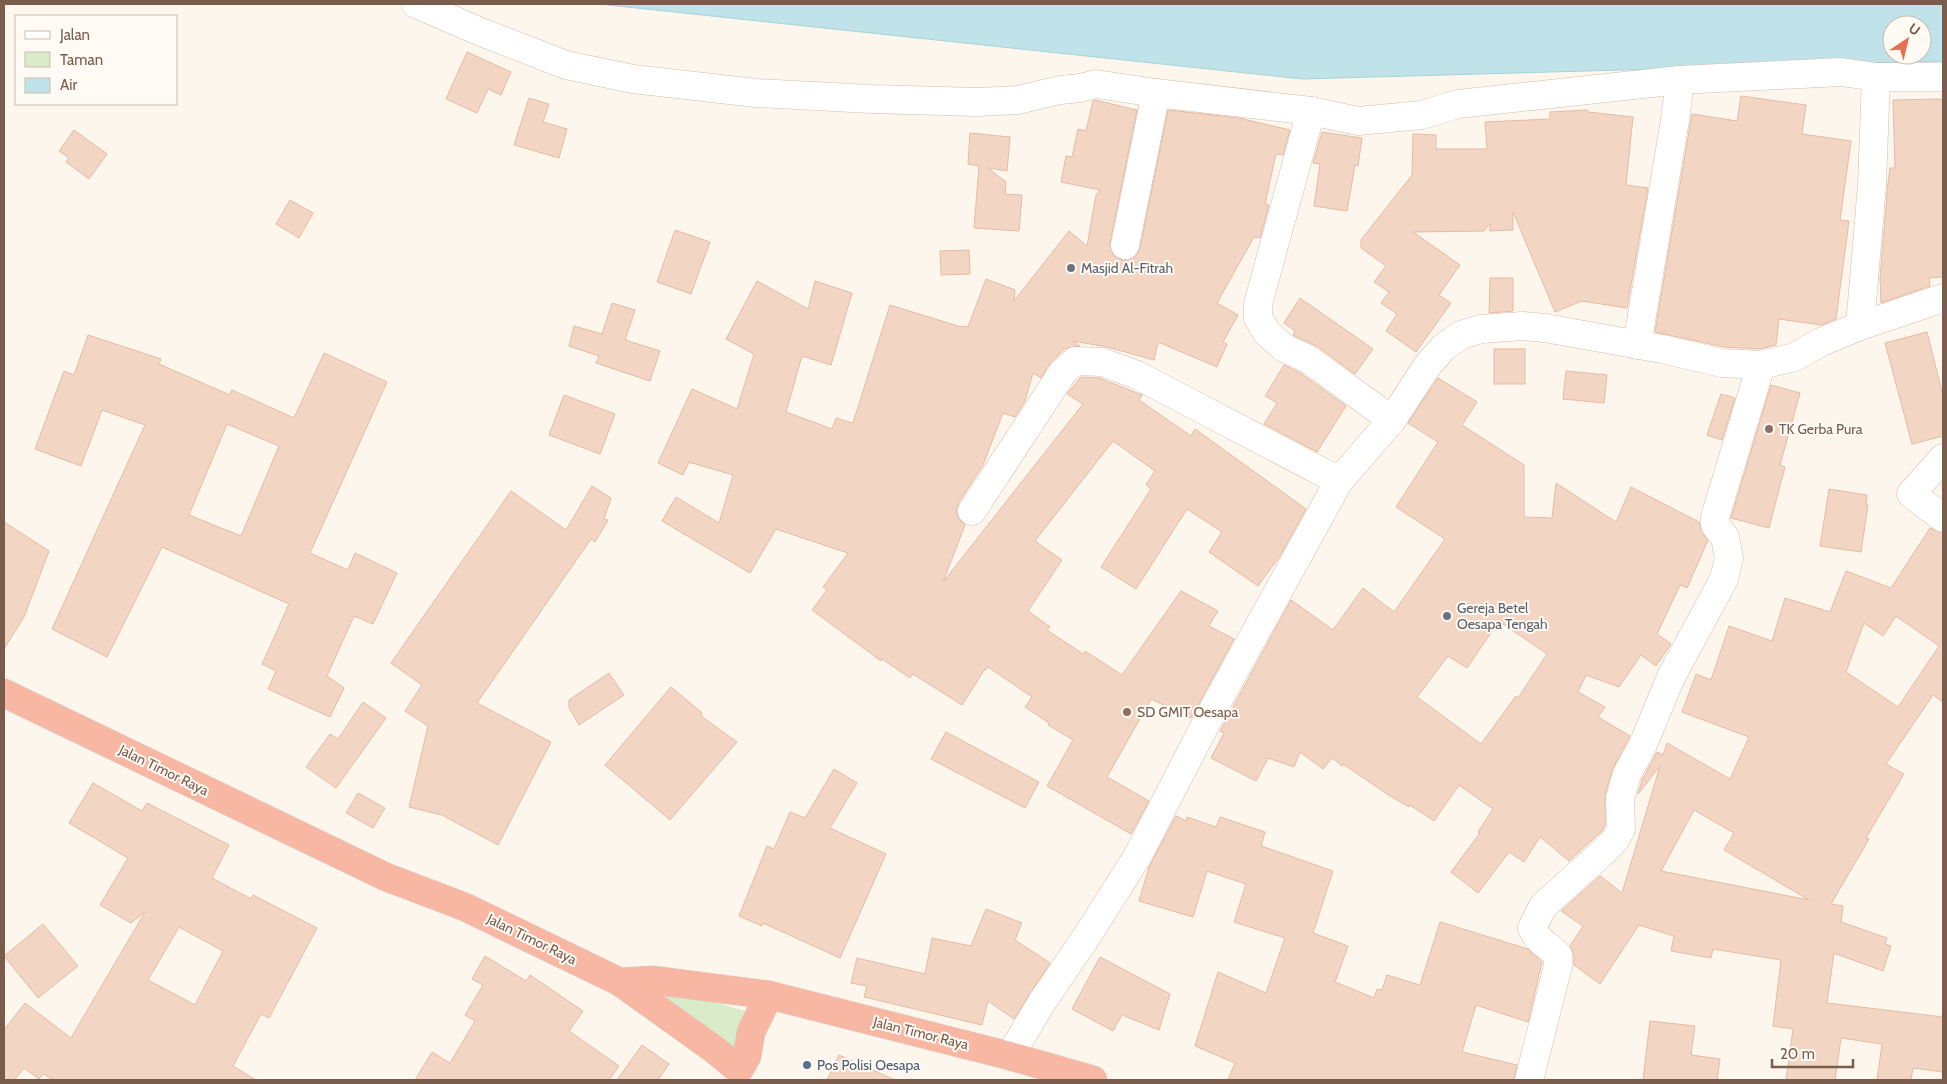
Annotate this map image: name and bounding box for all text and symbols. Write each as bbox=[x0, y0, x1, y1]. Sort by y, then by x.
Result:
legend bbox=[15, 15, 178, 105]
north arrow bbox=[1882, 15, 1932, 65]
text: U bbox=[1905, 19, 1924, 40]
text: Jalan bbox=[59, 26, 90, 44]
text: Taman bbox=[60, 51, 103, 69]
text: Air bbox=[60, 76, 77, 94]
place label: Masjid Al-Fitrah bbox=[1081, 259, 1173, 277]
marker: Masjid Al-Fitrah bbox=[1065, 262, 1077, 274]
place label: TK Gerba Pura bbox=[1779, 420, 1863, 438]
marker: TK Gerba Pura bbox=[1763, 423, 1775, 435]
place label: Gereja Betel Oesapa Tengah bbox=[1457, 599, 1548, 633]
marker: Gereja Betel Oesapa Tengah bbox=[1441, 610, 1453, 622]
place label: SD GMIT Oesapa bbox=[1137, 703, 1239, 721]
marker: SD GMIT Oesapa bbox=[1121, 706, 1133, 718]
street label: Jalan Timor Raya bbox=[115, 740, 212, 800]
street label: Jalan Timor Raya bbox=[483, 909, 580, 969]
street label: Jalan Timor Raya bbox=[871, 1012, 971, 1054]
scale bar bbox=[1772, 1036, 1853, 1068]
text: 20 m bbox=[1780, 1045, 1815, 1063]
place label: Pos Polisi Oesapa bbox=[817, 1056, 920, 1074]
marker: Pos Polisi Oesapa bbox=[801, 1059, 813, 1071]

